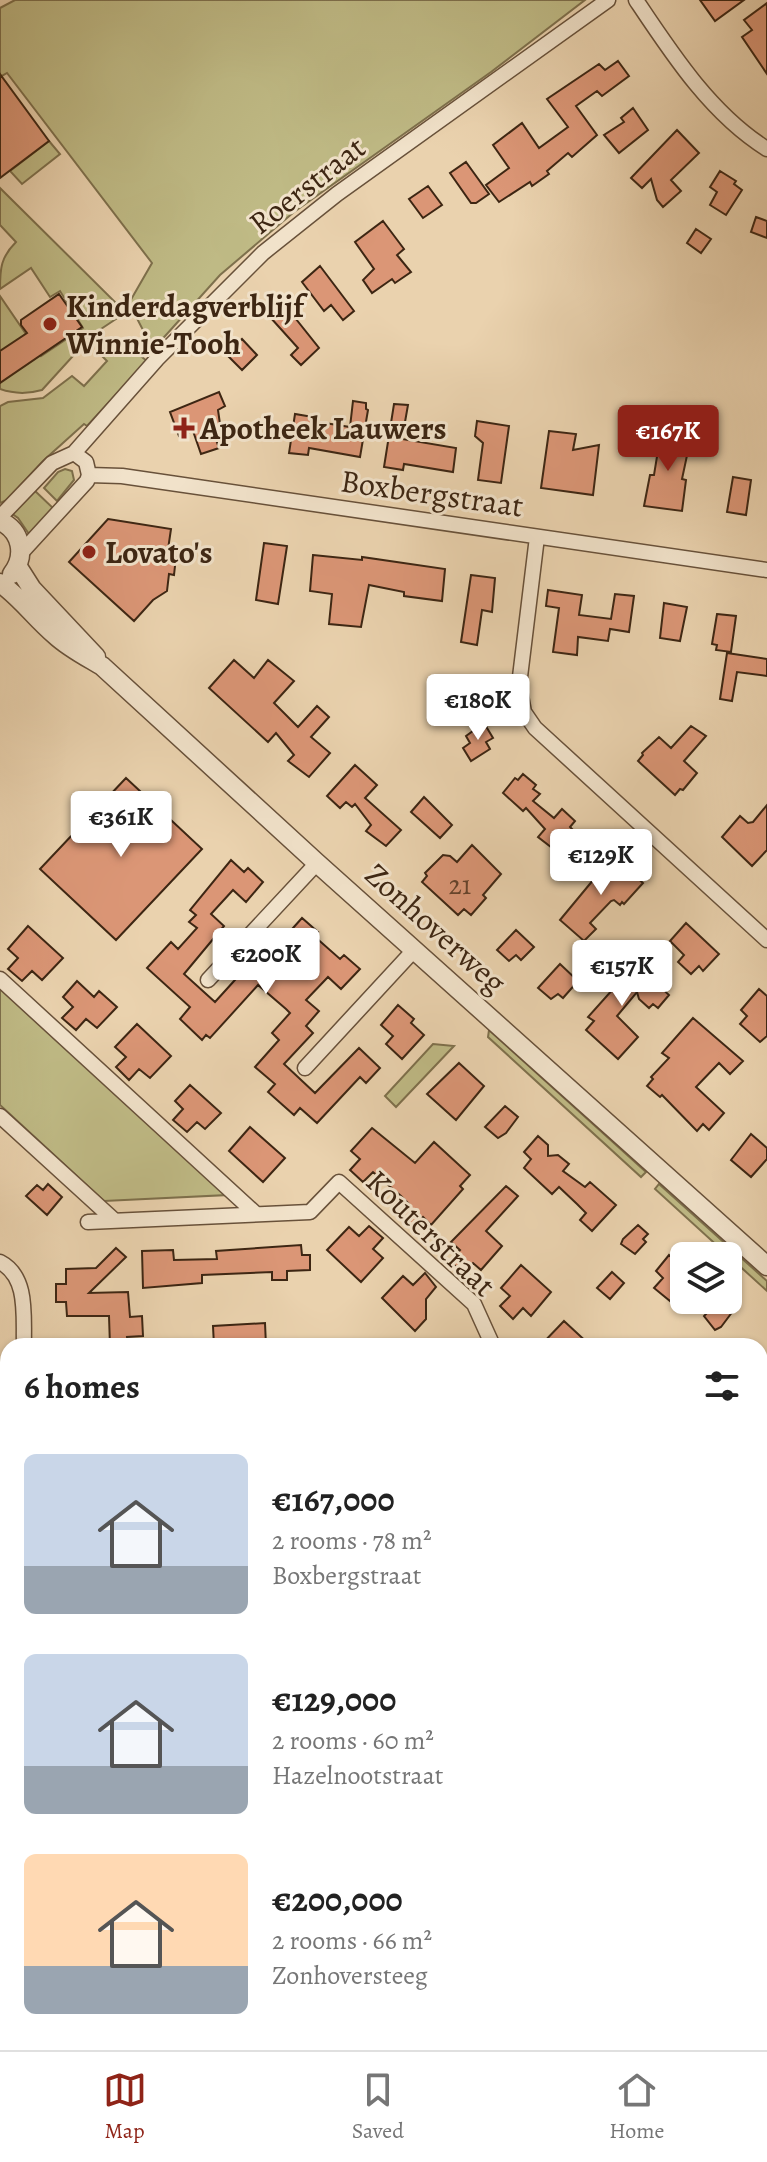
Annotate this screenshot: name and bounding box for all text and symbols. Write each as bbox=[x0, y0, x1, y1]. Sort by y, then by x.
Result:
street label: Roerstraat bbox=[240, 126, 374, 244]
place label: Kinderdagverblijf Winnie-Tooh bbox=[65, 284, 308, 365]
marker: Kinderdagverblijf Winnie-Tooh bbox=[41, 315, 59, 333]
pin: €167K bbox=[612, 405, 724, 473]
place label: Apotheek Lauwers bbox=[199, 406, 447, 450]
text: €167K bbox=[636, 413, 700, 448]
marker: Apotheek Lauwers bbox=[175, 419, 193, 437]
street label: Boxbergstraat bbox=[338, 458, 526, 528]
place label: Lovato's bbox=[105, 530, 212, 574]
marker: Lovato's bbox=[80, 543, 98, 561]
pin: €180K bbox=[422, 674, 534, 742]
text: €180K bbox=[445, 682, 511, 717]
pin: €361K bbox=[65, 791, 177, 859]
text: €361K bbox=[89, 799, 153, 834]
pin: €129K bbox=[545, 829, 657, 897]
text: €129K bbox=[568, 837, 634, 872]
street label: Zonhoverweg bbox=[356, 853, 516, 1003]
house number: 21 bbox=[449, 866, 471, 904]
pin: €200K bbox=[210, 928, 322, 996]
text: €200K bbox=[231, 936, 301, 971]
pin: €157K bbox=[566, 940, 678, 1008]
text: €157K bbox=[590, 948, 654, 983]
street label: Kouterstraat bbox=[356, 1160, 506, 1306]
map controls bbox=[670, 1242, 742, 1314]
button: layers bbox=[670, 1242, 742, 1314]
text: 6 homes bbox=[24, 1363, 140, 1410]
icon: filters bbox=[700, 1364, 744, 1408]
text: €167,000 bbox=[272, 1476, 395, 1523]
icon: home bbox=[88, 1486, 184, 1582]
text: 2 rooms · 78 m² bbox=[272, 1523, 431, 1558]
text: Boxbergstraat bbox=[272, 1558, 421, 1593]
text: €129,000 bbox=[272, 1676, 396, 1723]
icon: home bbox=[88, 1686, 184, 1782]
text: 2 rooms · 60 m² bbox=[272, 1723, 434, 1758]
text: Hazelnootstraat bbox=[272, 1758, 443, 1793]
text: €200,000 bbox=[272, 1876, 403, 1923]
icon: home bbox=[88, 1886, 184, 1982]
text: 2 rooms · 66 m² bbox=[272, 1923, 432, 1958]
text: Zonhoversteeg bbox=[272, 1958, 428, 1993]
tab: Map bbox=[103, 2068, 147, 2146]
tab: Saved bbox=[352, 2068, 404, 2146]
tab: Home bbox=[609, 2068, 664, 2146]

